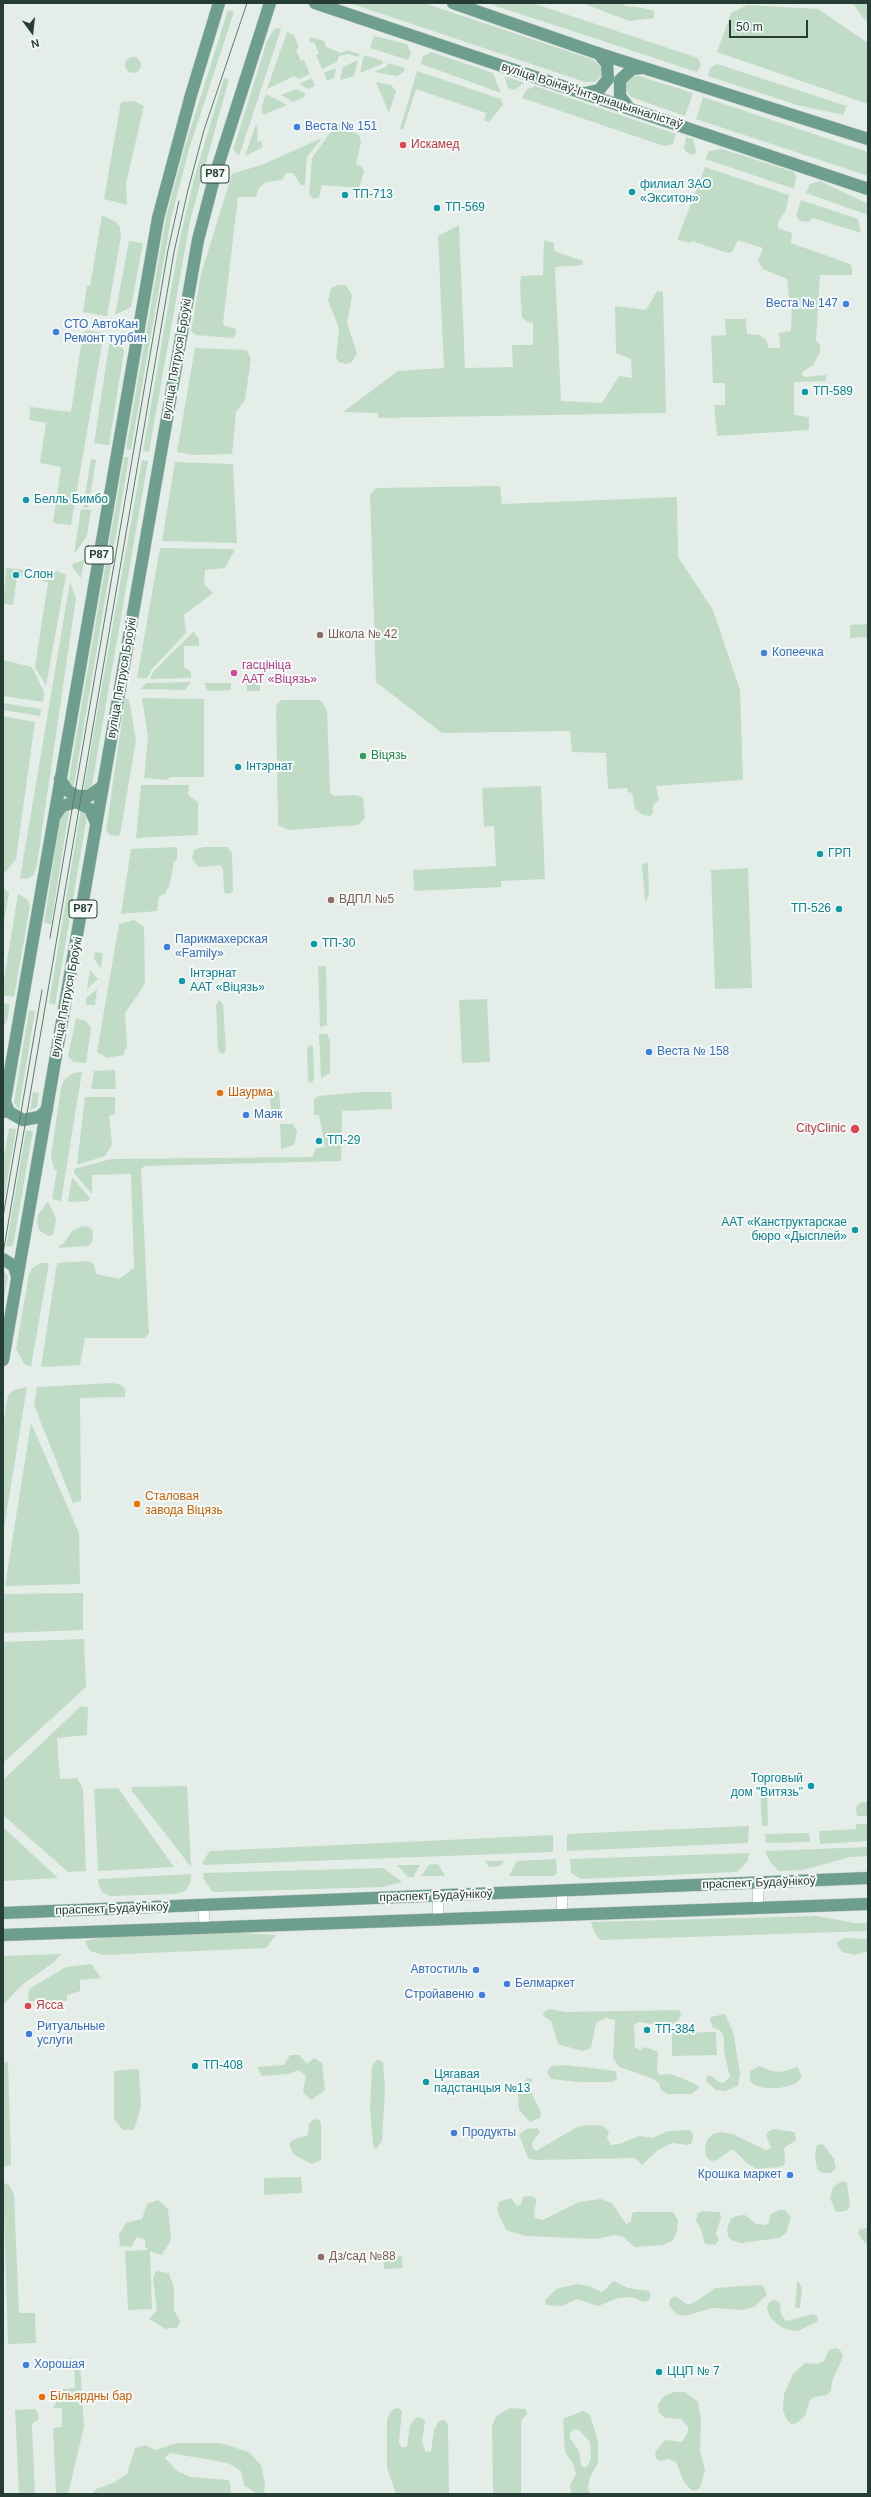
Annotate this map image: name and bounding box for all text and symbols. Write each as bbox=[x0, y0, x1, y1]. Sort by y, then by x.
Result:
north arrow bbox=[12, 12, 52, 52]
scale bar bbox=[731, 12, 810, 38]
text: 50 m bbox=[736, 20, 763, 34]
text: N bbox=[30, 37, 41, 50]
street label: вуліца Воінаў-Інтэрнацыяналістаў bbox=[500, 60, 684, 132]
place label: Веста № 151 bbox=[305, 120, 377, 134]
marker: Веста № 151 bbox=[292, 122, 302, 132]
place label: Искамед bbox=[411, 138, 459, 152]
marker: Искамед bbox=[398, 140, 408, 150]
road number: Р87 bbox=[201, 165, 229, 183]
place label: филиал ЗАО «Экситон» bbox=[640, 178, 712, 206]
marker: филиал ЗАО «Экситон» bbox=[627, 187, 637, 197]
place label: ТП-713 bbox=[353, 188, 393, 202]
marker: ТП-713 bbox=[340, 190, 350, 200]
place label: ТП-569 bbox=[445, 201, 485, 215]
marker: ТП-569 bbox=[432, 203, 442, 213]
street label: вуліца Пятруся Броўкі bbox=[159, 297, 195, 421]
place label: Веста № 147 bbox=[766, 297, 838, 311]
marker: Веста № 147 bbox=[841, 299, 851, 309]
place label: СТО АвтоКан Ремонт турбин bbox=[64, 318, 147, 346]
marker: СТО АвтоКан Ремонт турбин bbox=[51, 327, 61, 337]
place label: ТП-589 bbox=[813, 385, 853, 399]
marker: ТП-589 bbox=[800, 387, 810, 397]
place label: Белль Бимбо bbox=[34, 493, 108, 507]
marker: Белль Бимбо bbox=[21, 495, 31, 505]
road number: Р87 bbox=[85, 546, 113, 564]
place label: Слон bbox=[24, 568, 53, 582]
marker: Слон bbox=[11, 570, 21, 580]
street label: вуліца Пятруся Броўкі bbox=[104, 616, 140, 740]
place label: Школа № 42 bbox=[328, 628, 397, 642]
marker: Школа № 42 bbox=[315, 630, 325, 640]
place label: Копеечка bbox=[772, 646, 824, 660]
marker: Копеечка bbox=[759, 648, 769, 658]
place label: гасцініца ААТ «Віцязь» bbox=[242, 659, 317, 687]
marker: гасцініца ААТ «Віцязь» bbox=[229, 668, 239, 678]
place label: Віцязь bbox=[371, 749, 407, 763]
marker: Віцязь bbox=[358, 751, 368, 761]
place label: Інтэрнат bbox=[246, 760, 293, 774]
marker: Інтэрнат bbox=[233, 762, 243, 772]
place label: ГРП bbox=[828, 847, 851, 861]
marker: ГРП bbox=[815, 849, 825, 859]
place label: ВДПЛ №5 bbox=[339, 893, 394, 907]
marker: ВДПЛ №5 bbox=[326, 895, 336, 905]
road number: Р87 bbox=[69, 900, 97, 918]
place label: ТП-526 bbox=[791, 902, 831, 916]
marker: ТП-526 bbox=[834, 904, 844, 914]
place label: Парикмахерская «Family» bbox=[175, 933, 268, 961]
street label: вуліца Пятруся Броўкі bbox=[48, 936, 86, 1058]
place label: ТП-30 bbox=[322, 937, 355, 951]
marker: ТП-30 bbox=[309, 939, 319, 949]
marker: Парикмахерская «Family» bbox=[162, 942, 172, 952]
place label: Інтэрнат ААТ «Віцязь» bbox=[190, 967, 265, 995]
marker: Інтэрнат ААТ «Віцязь» bbox=[177, 976, 187, 986]
place label: Веста № 158 bbox=[657, 1045, 729, 1059]
marker: Веста № 158 bbox=[644, 1047, 654, 1057]
place label: Шаурма bbox=[228, 1086, 273, 1100]
marker: Шаурма bbox=[215, 1088, 225, 1098]
place label: Маяк bbox=[254, 1108, 283, 1122]
marker: Маяк bbox=[241, 1110, 251, 1120]
place label: CityClinic bbox=[796, 1122, 846, 1136]
marker: CityClinic bbox=[849, 1123, 861, 1135]
place label: ТП-29 bbox=[327, 1134, 360, 1148]
marker: ТП-29 bbox=[314, 1136, 324, 1146]
place label: ААТ «Канструктарскае бюро «Дысплей» bbox=[721, 1216, 847, 1244]
marker: ААТ «Канструктарскае бюро «Дысплей» bbox=[850, 1225, 860, 1235]
place label: Сталовая завода Віцязь bbox=[145, 1490, 223, 1518]
marker: Сталовая завода Віцязь bbox=[132, 1499, 142, 1509]
place label: Торговый дом "Витязь" bbox=[731, 1772, 803, 1800]
marker: Торговый дом "Витязь" bbox=[806, 1781, 816, 1791]
street label: праспект Будаўнікоў bbox=[702, 1874, 816, 1892]
street label: праспект Будаўнікоў bbox=[379, 1887, 493, 1905]
street label: праспект Будаўнікоў bbox=[55, 1900, 169, 1918]
place label: Автостиль bbox=[410, 1963, 468, 1977]
marker: Автостиль bbox=[471, 1965, 481, 1975]
place label: Белмаркет bbox=[515, 1977, 575, 1991]
marker: Белмаркет bbox=[502, 1979, 512, 1989]
place label: Стройавеню bbox=[405, 1988, 474, 2002]
marker: Стройавеню bbox=[477, 1990, 487, 2000]
place label: Ясса bbox=[36, 1999, 63, 2013]
marker: Ясса bbox=[23, 2001, 33, 2011]
place label: Ритуальные услуги bbox=[37, 2020, 105, 2048]
place label: ТП-384 bbox=[655, 2023, 695, 2037]
marker: ТП-384 bbox=[642, 2025, 652, 2035]
marker: Ритуальные услуги bbox=[24, 2029, 34, 2039]
place label: ТП-408 bbox=[203, 2059, 243, 2073]
marker: ТП-408 bbox=[190, 2061, 200, 2071]
place label: Цягавая падстанцыя №13 bbox=[434, 2068, 530, 2096]
marker: Цягавая падстанцыя №13 bbox=[421, 2077, 431, 2087]
place label: Продукты bbox=[462, 2126, 516, 2140]
marker: Продукты bbox=[449, 2128, 459, 2138]
place label: Крошка маркет bbox=[698, 2168, 782, 2182]
marker: Крошка маркет bbox=[785, 2170, 795, 2180]
place label: Дз/сад №88 bbox=[329, 2250, 396, 2264]
marker: Дз/сад №88 bbox=[316, 2252, 326, 2262]
place label: Хорошая bbox=[34, 2358, 85, 2372]
marker: Хорошая bbox=[21, 2360, 31, 2370]
place label: ЦЦП № 7 bbox=[667, 2365, 720, 2379]
marker: ЦЦП № 7 bbox=[654, 2367, 664, 2377]
place label: Більярдны бар bbox=[50, 2390, 132, 2404]
marker: Більярдны бар bbox=[37, 2392, 47, 2402]

